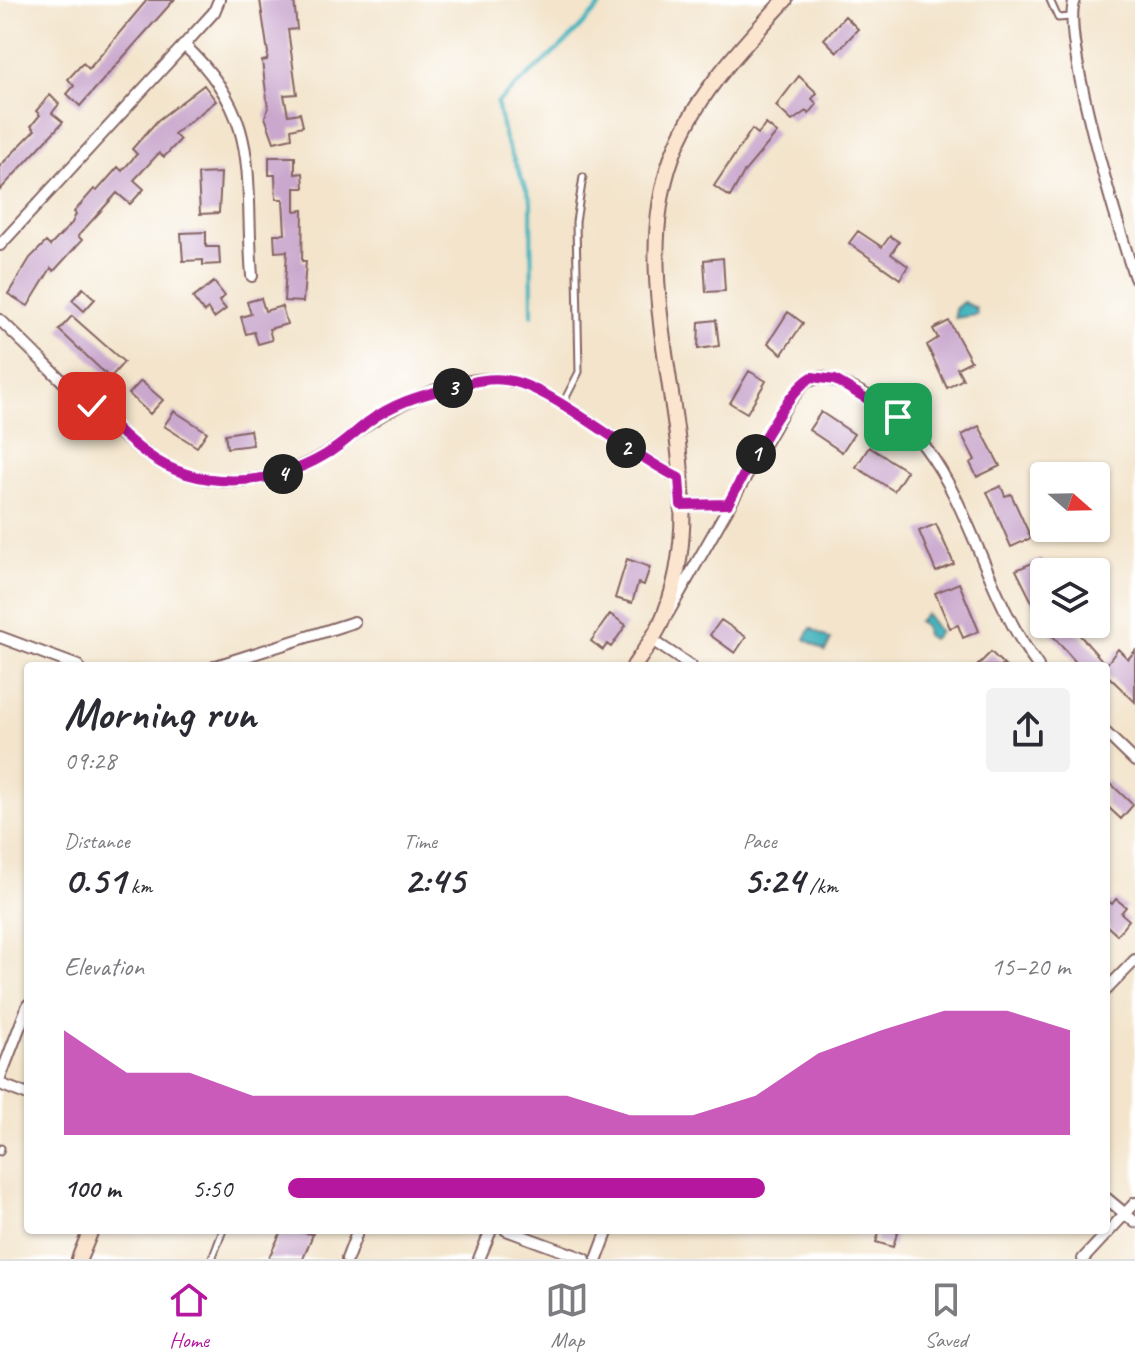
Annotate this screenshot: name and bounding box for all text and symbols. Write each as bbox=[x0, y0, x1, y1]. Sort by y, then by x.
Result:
pin: 3 bbox=[433, 368, 473, 408]
pin bbox=[58, 372, 126, 440]
text: 3 bbox=[448, 374, 458, 402]
pin bbox=[864, 383, 932, 451]
icon: check bbox=[70, 384, 114, 428]
icon: arrive bbox=[876, 395, 920, 439]
pin: 2 bbox=[606, 428, 646, 468]
text: 2 bbox=[621, 434, 631, 462]
pin: 1 bbox=[736, 434, 776, 474]
text: 1 bbox=[751, 440, 761, 468]
pin: 4 bbox=[263, 454, 303, 494]
text: 4 bbox=[278, 460, 288, 488]
north arrow bbox=[1030, 462, 1110, 542]
map controls bbox=[1030, 462, 1110, 638]
button: layers bbox=[1030, 558, 1110, 638]
text: Morning run bbox=[64, 686, 256, 741]
button: share bbox=[986, 688, 1070, 772]
text: 09:28 bbox=[64, 744, 116, 777]
text: Distance bbox=[64, 827, 130, 855]
text: Time bbox=[403, 827, 437, 855]
text: Pace bbox=[743, 827, 777, 855]
text: 0.51 bbox=[64, 855, 125, 905]
text: 2:45 bbox=[403, 855, 465, 905]
text: 5:24 bbox=[743, 855, 804, 905]
text: km bbox=[125, 872, 152, 900]
text: /km bbox=[804, 872, 838, 900]
text: Elevation bbox=[64, 950, 144, 983]
text: 15–20 m bbox=[991, 950, 1070, 983]
text: 100 m bbox=[64, 1172, 120, 1205]
text: 5:50 bbox=[192, 1172, 232, 1205]
tab: Home bbox=[167, 1278, 211, 1354]
tab: Map bbox=[545, 1278, 589, 1354]
tab: Saved bbox=[924, 1278, 968, 1354]

